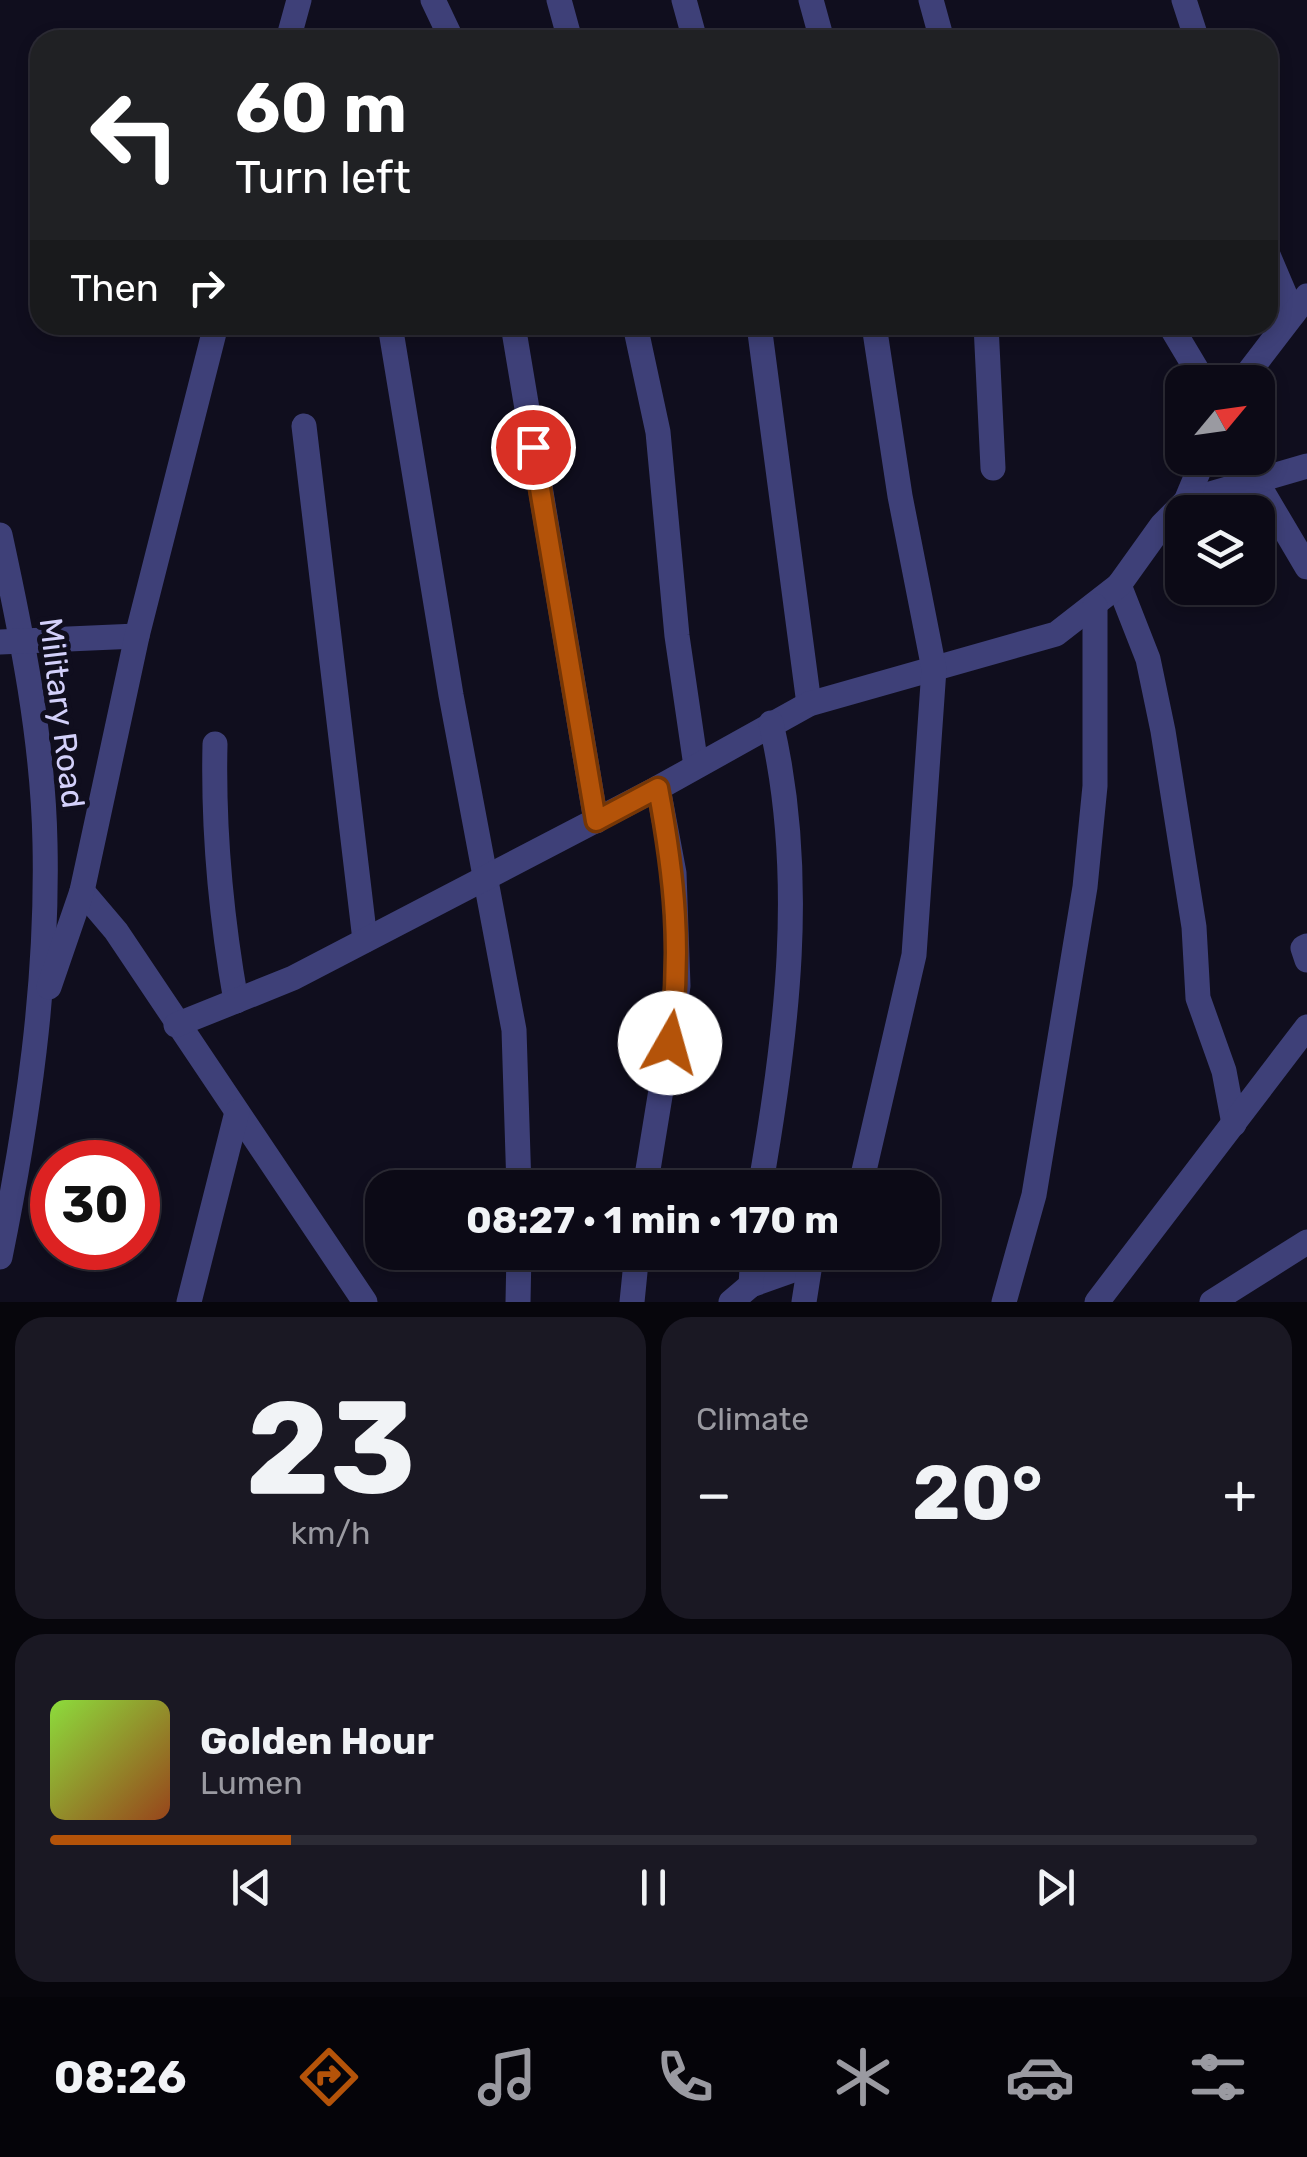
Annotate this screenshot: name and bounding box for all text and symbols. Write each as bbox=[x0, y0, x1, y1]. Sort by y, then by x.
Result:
text: 60 m bbox=[235, 67, 407, 150]
icon: left bbox=[70, 70, 200, 200]
text: Turn left bbox=[235, 151, 411, 204]
icon: right bbox=[179, 260, 234, 315]
text: Then bbox=[70, 265, 159, 311]
north arrow bbox=[1165, 365, 1275, 475]
map controls bbox=[1165, 365, 1275, 605]
pin bbox=[491, 405, 576, 490]
icon: arrive bbox=[506, 420, 561, 475]
button: layers bbox=[1165, 495, 1275, 605]
street label: Military Road bbox=[31, 616, 93, 810]
position arrow bbox=[618, 991, 722, 1095]
speed limit sign: 30 bbox=[30, 1140, 160, 1270]
text: 08:27 · 1 min · 170 m bbox=[466, 1197, 839, 1243]
text: 23 bbox=[245, 1371, 416, 1526]
text: Climate bbox=[696, 1400, 809, 1438]
text: 20° bbox=[912, 1449, 1043, 1538]
text: − bbox=[696, 1462, 732, 1527]
text: + bbox=[1223, 1462, 1257, 1527]
text: km/h bbox=[291, 1514, 370, 1552]
text: Golden Hour bbox=[200, 1718, 434, 1764]
text: Lumen bbox=[200, 1764, 303, 1802]
icon: previous bbox=[224, 1860, 279, 1915]
icon: pause bbox=[626, 1860, 681, 1915]
icon: next bbox=[1028, 1860, 1083, 1915]
icon: directions bbox=[294, 2042, 364, 2112]
icon: music bbox=[472, 2042, 542, 2112]
icon: phone bbox=[650, 2042, 720, 2112]
icon: climate bbox=[828, 2042, 898, 2112]
icon: car bbox=[1005, 2042, 1075, 2112]
icon: filters bbox=[1183, 2042, 1253, 2112]
text: 08:26 bbox=[54, 2051, 187, 2104]

